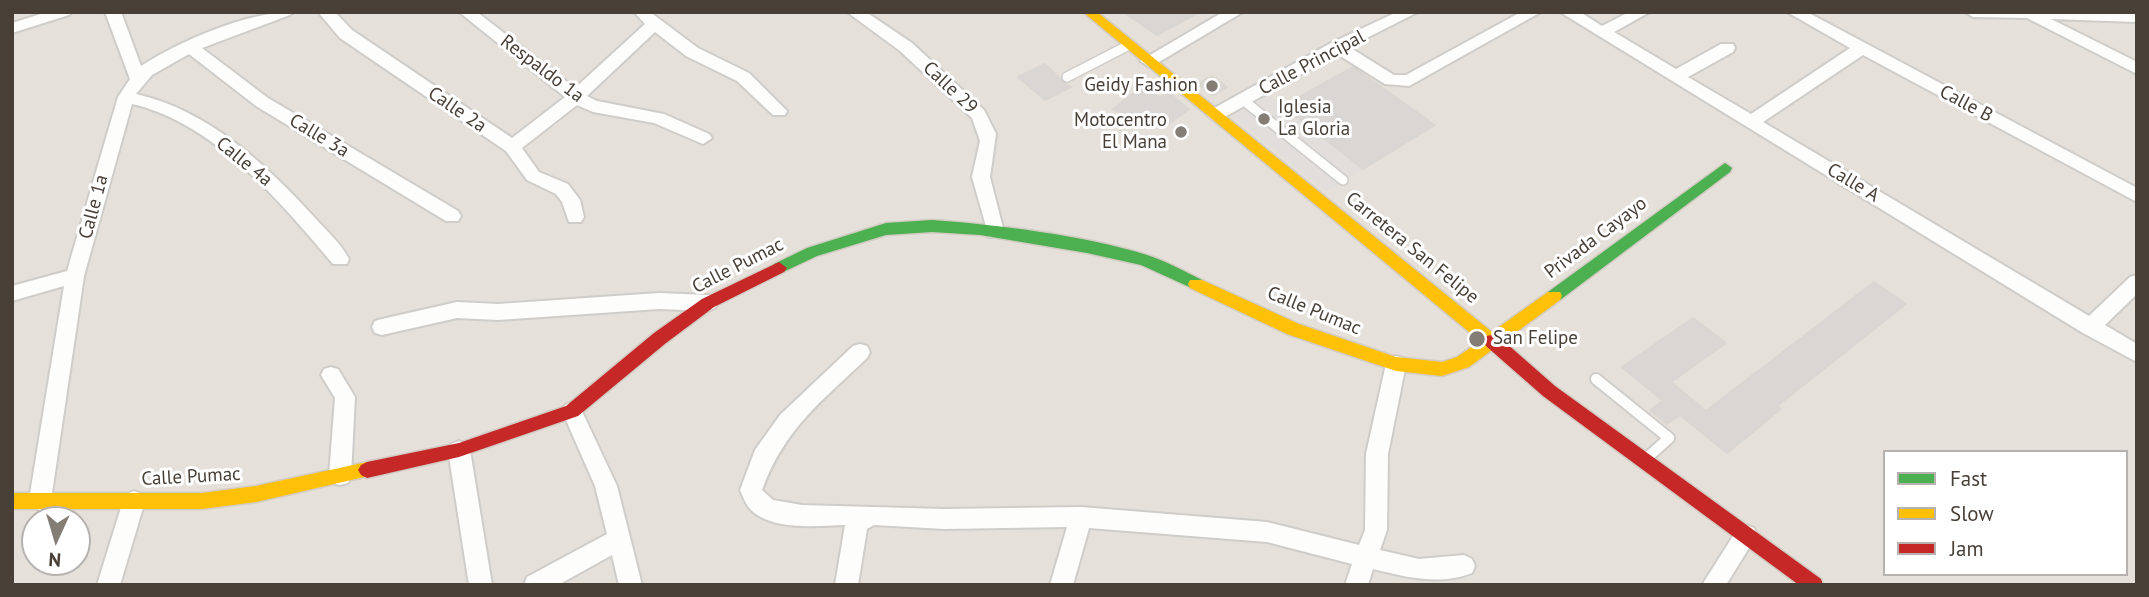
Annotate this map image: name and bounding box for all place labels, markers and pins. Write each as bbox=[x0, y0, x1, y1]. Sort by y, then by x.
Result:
place label: Geidy Fashion bbox=[1084, 75, 1198, 97]
marker: Geidy Fashion bbox=[1204, 78, 1220, 94]
place label: Iglesia La Gloria bbox=[1278, 97, 1350, 141]
place label: Motocentro El Mana bbox=[1074, 110, 1167, 154]
marker: Iglesia La Gloria bbox=[1256, 111, 1272, 127]
marker: Motocentro El Mana bbox=[1173, 124, 1189, 140]
place label: San Felipe bbox=[1493, 328, 1578, 350]
marker: San Felipe bbox=[1467, 329, 1487, 349]

